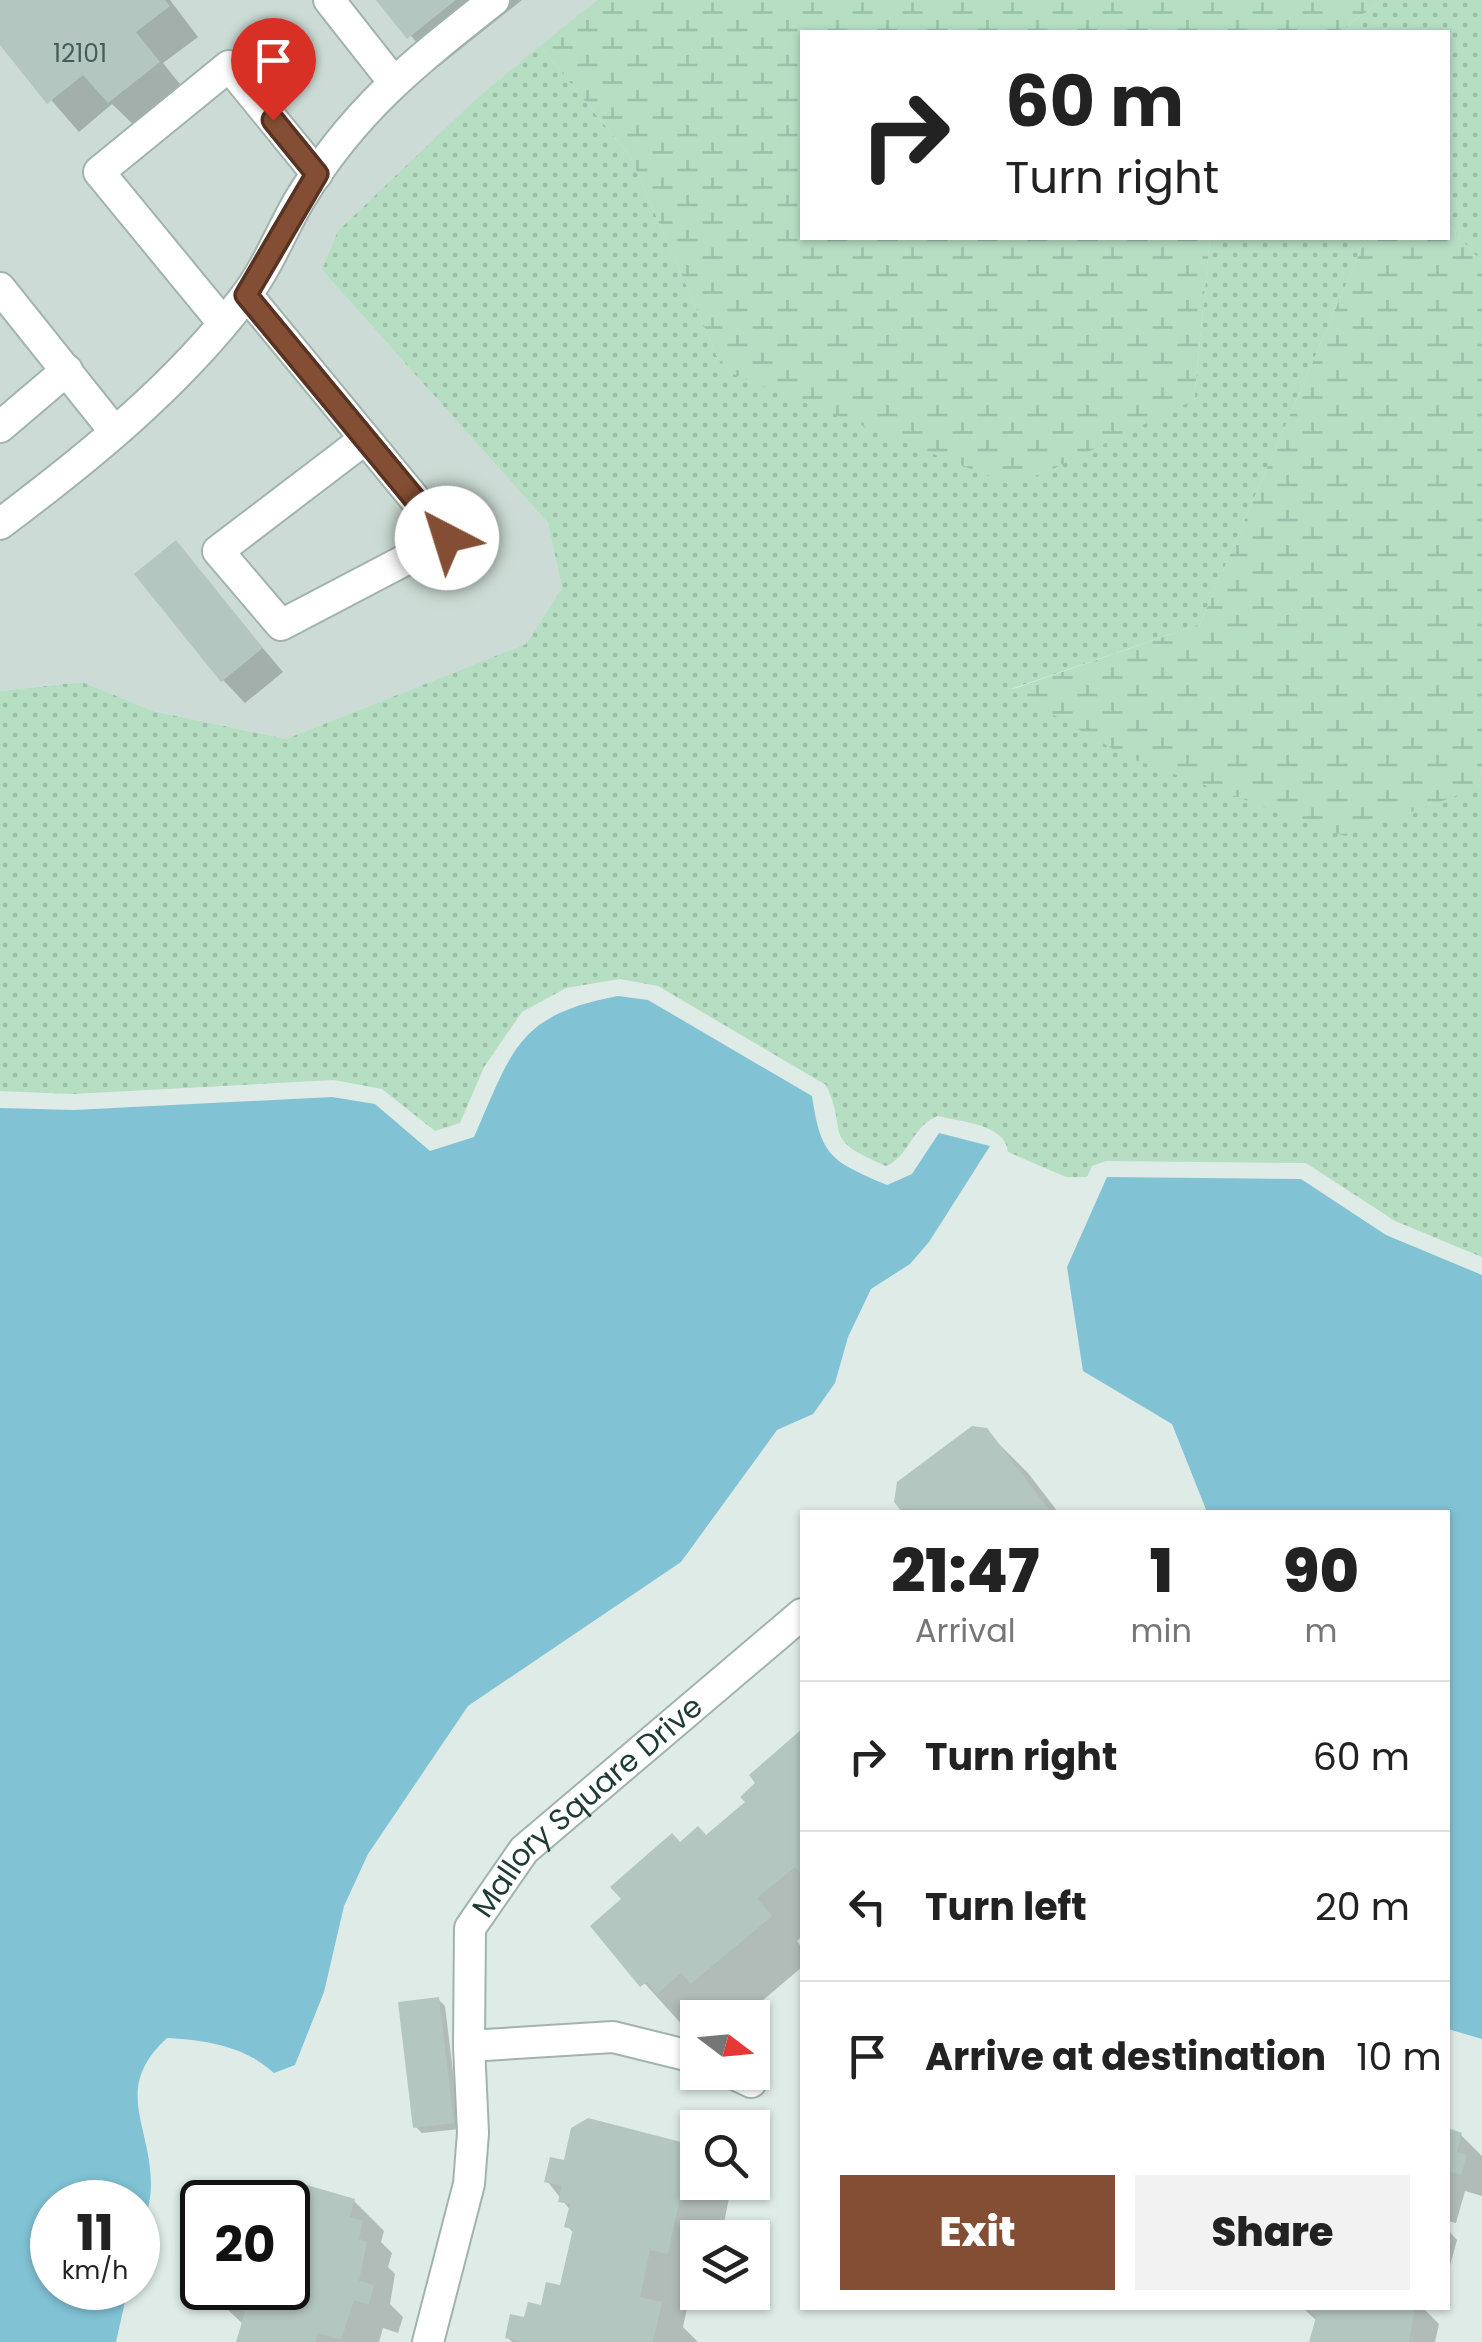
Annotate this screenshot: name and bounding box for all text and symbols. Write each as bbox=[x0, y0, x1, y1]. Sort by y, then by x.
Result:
pin bbox=[231, 18, 316, 121]
icon: arrive bbox=[246, 33, 301, 88]
house number: 12101 bbox=[53, 36, 107, 71]
text: 60 m bbox=[1005, 52, 1184, 151]
icon: right bbox=[840, 70, 970, 200]
text: Turn right bbox=[1005, 146, 1219, 209]
position arrow bbox=[395, 486, 499, 590]
text: 21:47 bbox=[891, 1529, 1039, 1613]
text: 1 bbox=[1150, 1529, 1173, 1613]
text: 90 bbox=[1283, 1529, 1359, 1613]
text: Arrival bbox=[915, 1608, 1016, 1653]
text: min bbox=[1131, 1608, 1192, 1653]
text: m bbox=[1304, 1608, 1337, 1653]
street label: Mallory Square Drive bbox=[461, 1685, 712, 1926]
icon: right bbox=[840, 1729, 895, 1784]
text: Turn right bbox=[925, 1730, 1117, 1783]
text: 60 m bbox=[1313, 1730, 1410, 1783]
icon: left bbox=[840, 1879, 895, 1934]
text: Turn left bbox=[925, 1880, 1087, 1933]
text: 20 m bbox=[1315, 1880, 1410, 1933]
north arrow bbox=[680, 2000, 770, 2090]
map controls bbox=[680, 2000, 770, 2310]
icon: arrive bbox=[840, 2029, 895, 2084]
text: Arrive at destination bbox=[925, 2030, 1326, 2083]
text: 10 m bbox=[1356, 2030, 1442, 2083]
button: search bbox=[680, 2110, 770, 2200]
button: Exit bbox=[840, 2175, 1115, 2290]
button: Share bbox=[1135, 2175, 1410, 2290]
speed limit sign: 20 bbox=[180, 2180, 310, 2310]
text: 11 bbox=[76, 2197, 114, 2268]
button: layers bbox=[680, 2220, 770, 2310]
text: km/h bbox=[62, 2253, 128, 2288]

